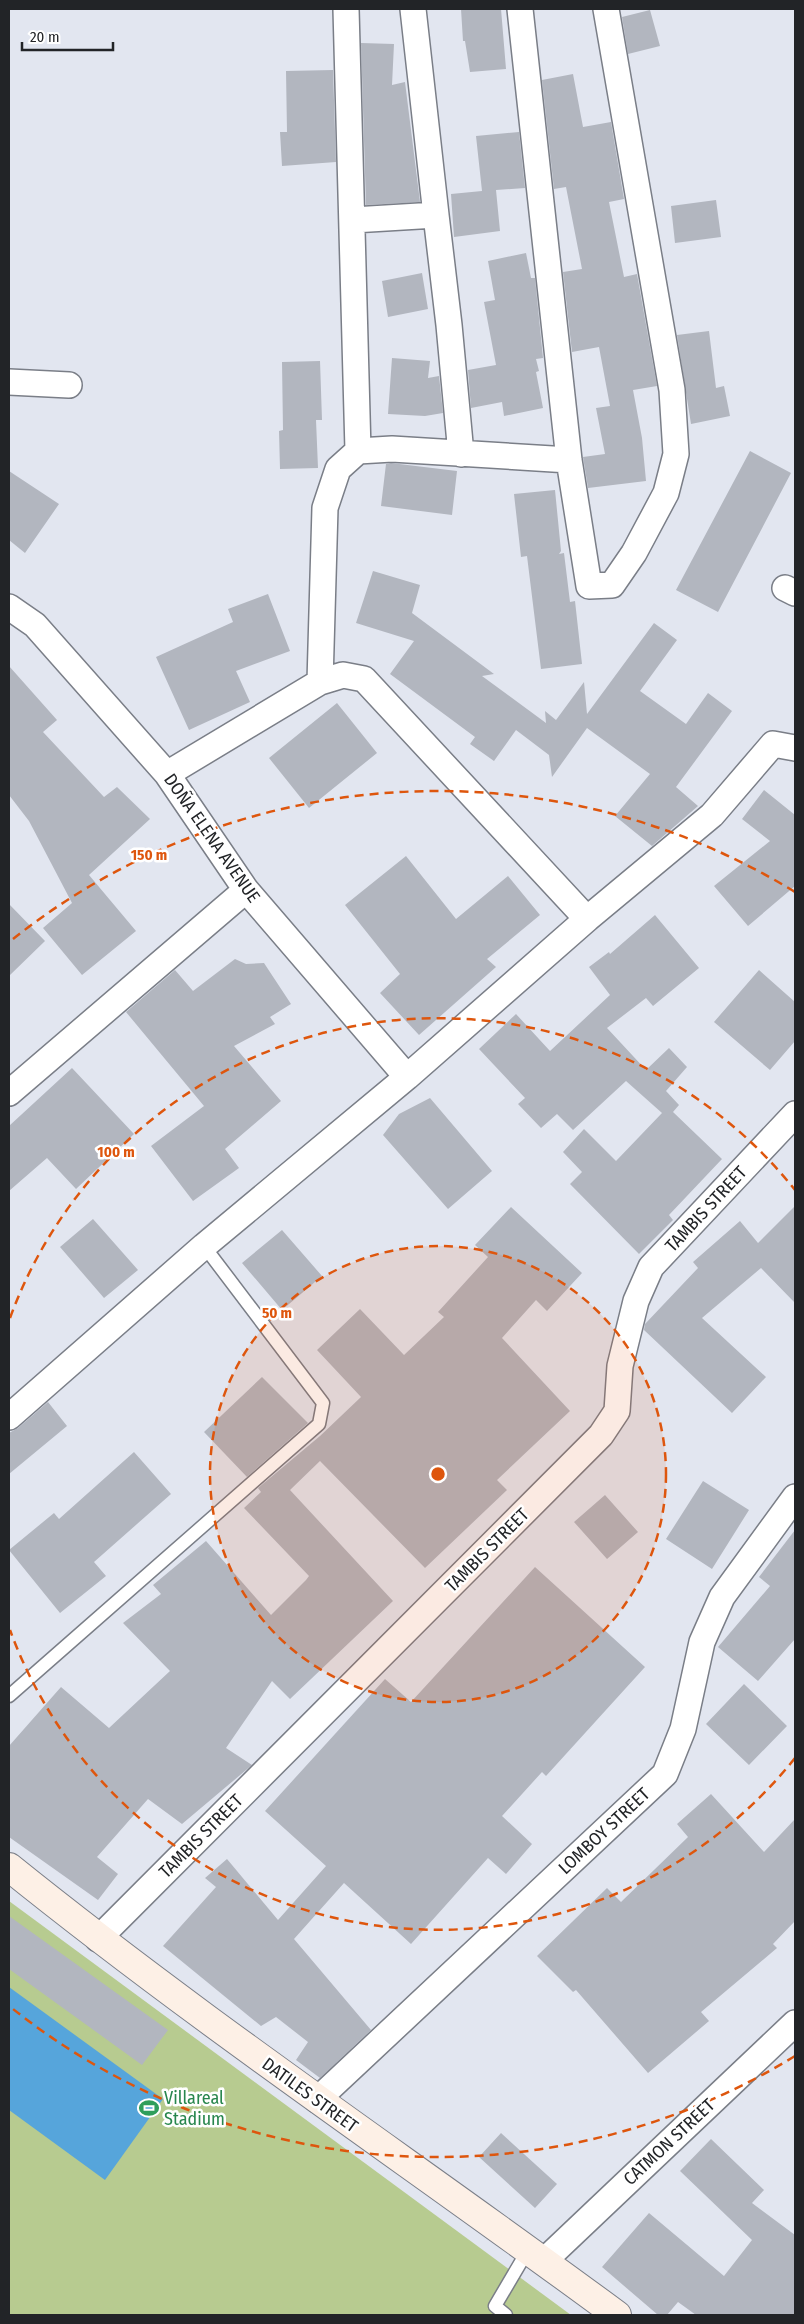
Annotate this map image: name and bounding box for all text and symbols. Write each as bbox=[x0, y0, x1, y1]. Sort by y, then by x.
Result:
scale bar bbox=[22, 20, 114, 52]
text: 20 m bbox=[30, 28, 60, 46]
street label: DOÑA ELENA AVENUE bbox=[159, 769, 265, 907]
text: 150 m bbox=[131, 846, 167, 864]
text: 100 m bbox=[97, 1143, 135, 1161]
street label: TAMBIS STREET bbox=[661, 1161, 752, 1256]
text: 50 m bbox=[262, 1304, 292, 1322]
centre of rings bbox=[429, 1465, 447, 1483]
street label: TAMBIS STREET bbox=[441, 1503, 534, 1596]
street label: LOMBOY STREET bbox=[554, 1783, 655, 1879]
street label: TAMBIS STREET bbox=[155, 1789, 248, 1882]
street label: DATILES STREET bbox=[258, 2053, 363, 2138]
place label: Villareal Stadium bbox=[164, 2087, 225, 2130]
street label: CATMON STREET bbox=[619, 2094, 720, 2190]
sports icon: Villareal Stadium bbox=[138, 2097, 160, 2119]

